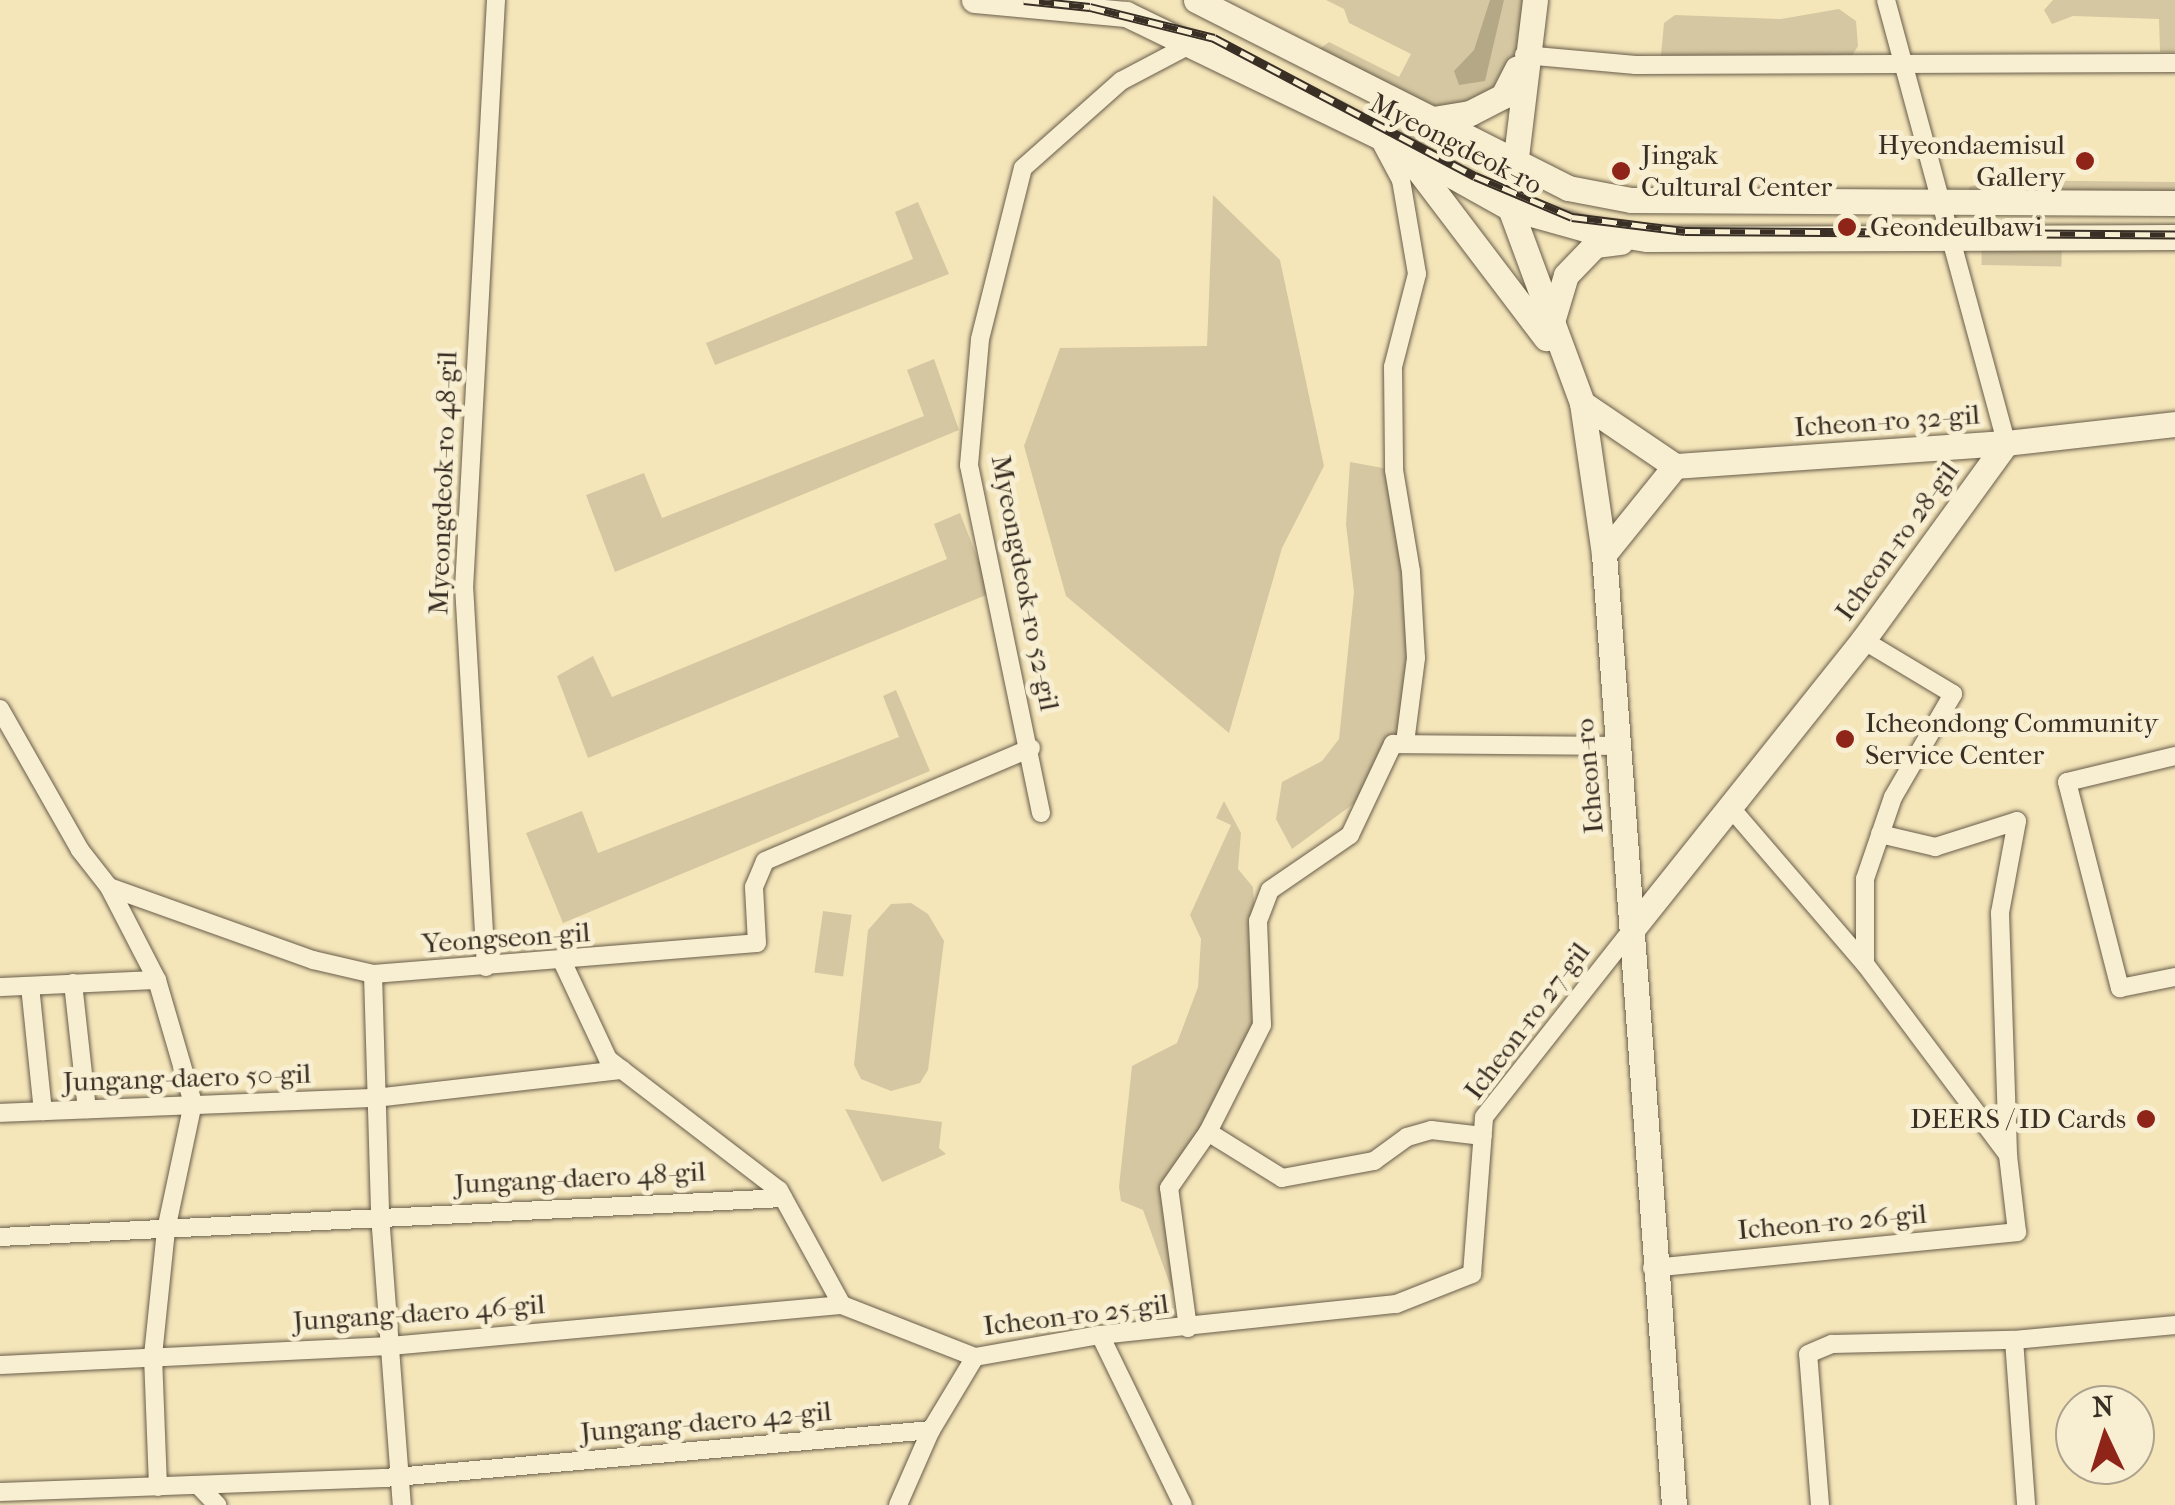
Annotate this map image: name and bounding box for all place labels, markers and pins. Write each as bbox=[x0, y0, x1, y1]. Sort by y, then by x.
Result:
place label: Hyeondaemisul Gallery bbox=[1878, 128, 2065, 194]
place label: Jingak Cultural Center bbox=[1641, 138, 1832, 204]
marker: Hyeondaemisul Gallery bbox=[2074, 150, 2096, 172]
marker: Jingak Cultural Center bbox=[1610, 160, 1632, 182]
place label: Geondeulbawi bbox=[1870, 210, 2042, 244]
marker: Geondeulbawi bbox=[1834, 214, 1860, 240]
place label: Icheondong Community Service Center bbox=[1865, 706, 2158, 772]
marker: Icheondong Community Service Center bbox=[1834, 728, 1856, 750]
place label: DEERS / ID Cards bbox=[1910, 1102, 2126, 1136]
marker: DEERS / ID Cards bbox=[2135, 1108, 2157, 1130]

